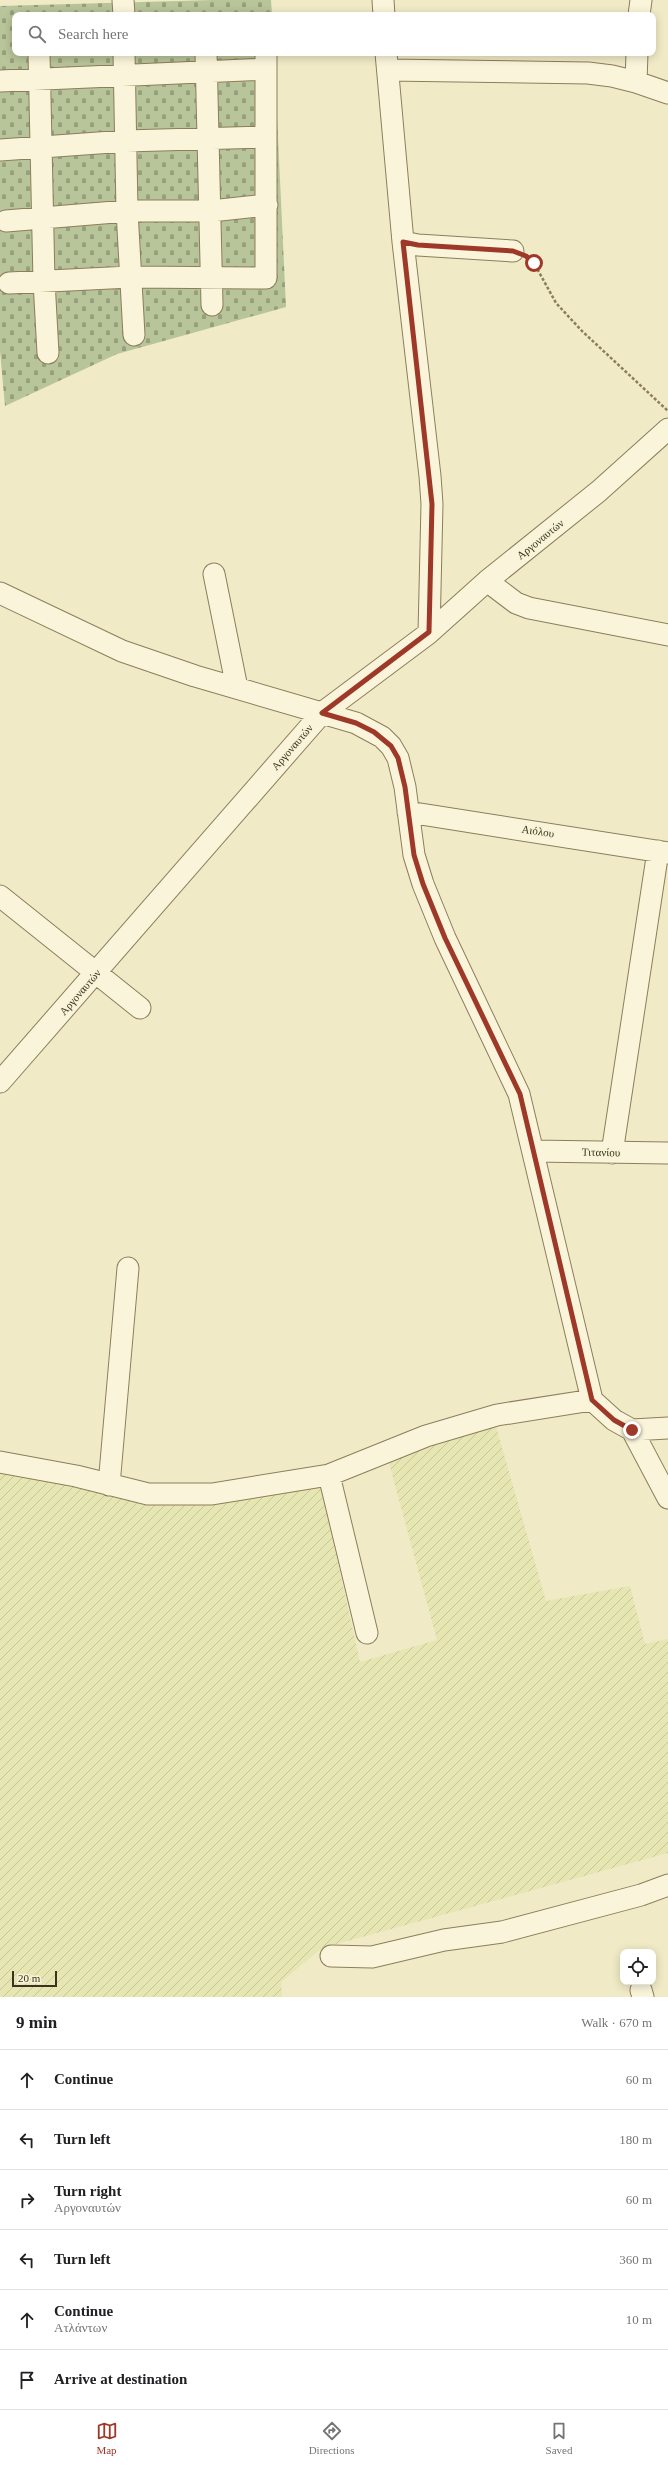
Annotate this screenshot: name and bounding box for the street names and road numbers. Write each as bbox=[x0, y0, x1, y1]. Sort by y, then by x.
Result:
street label: Αργοναυτών bbox=[514, 517, 566, 561]
street label: Αργοναυτών bbox=[269, 722, 315, 772]
street label: Αιόλου bbox=[521, 823, 556, 840]
street label: Αργοναυτών bbox=[57, 967, 103, 1017]
street label: Τιτανίου bbox=[582, 1146, 621, 1158]

